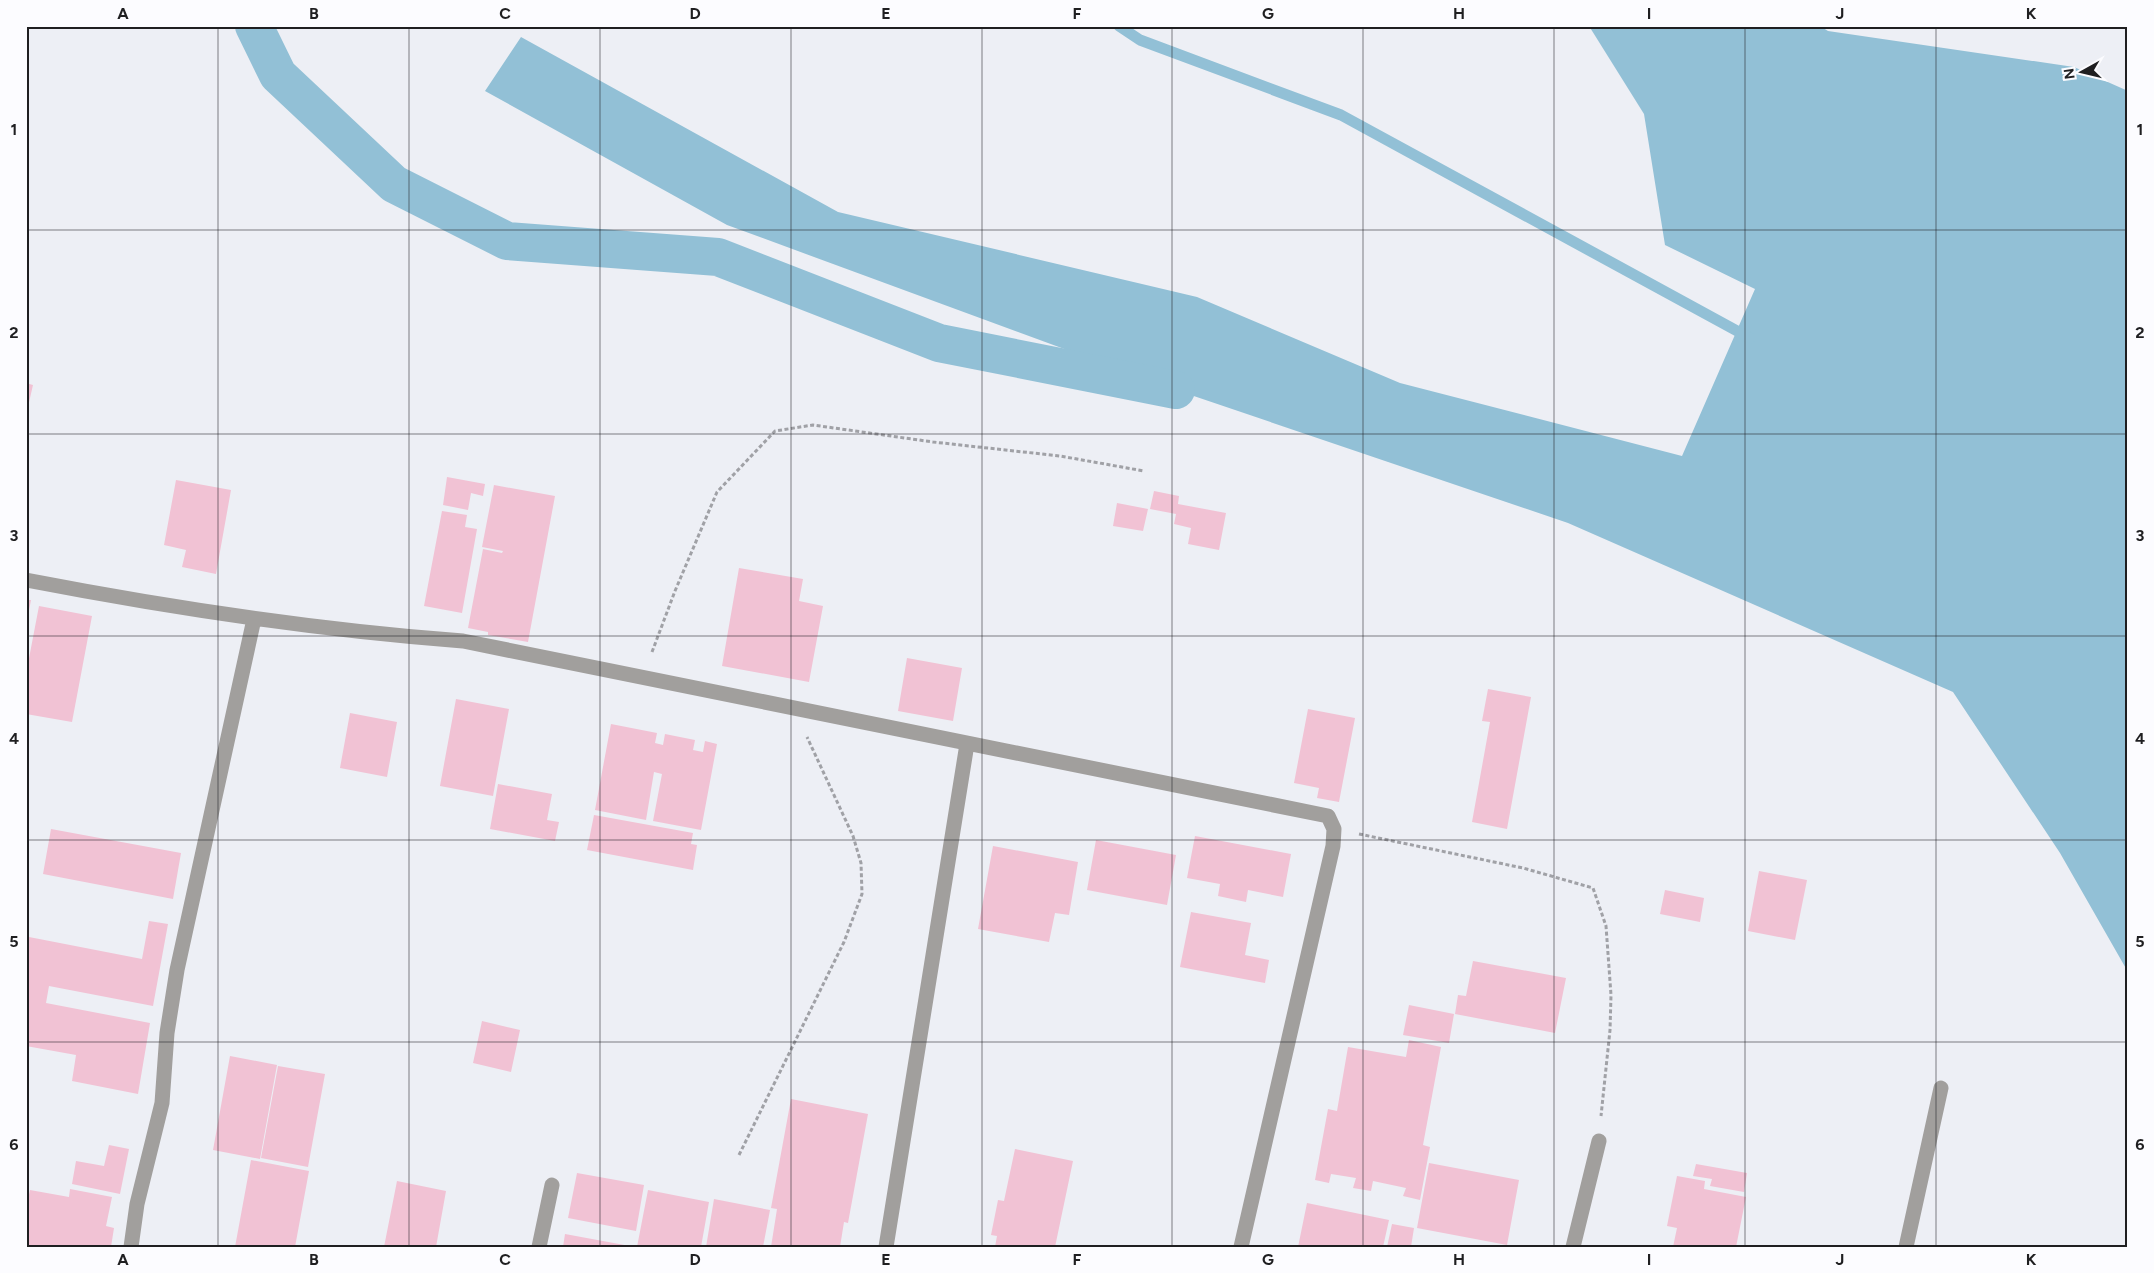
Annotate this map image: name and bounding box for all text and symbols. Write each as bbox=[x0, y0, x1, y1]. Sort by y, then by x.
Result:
text: A bbox=[117, 4, 129, 23]
text: B bbox=[309, 4, 319, 23]
text: C bbox=[499, 4, 511, 23]
text: D bbox=[689, 4, 701, 23]
text: E bbox=[881, 4, 891, 23]
text: F bbox=[1073, 4, 1082, 23]
text: G bbox=[1262, 4, 1274, 23]
text: H bbox=[1453, 4, 1465, 23]
text: I bbox=[1647, 4, 1651, 23]
text: J bbox=[1836, 4, 1844, 23]
text: K bbox=[2026, 4, 2037, 23]
north arrow bbox=[2056, 48, 2106, 98]
text: N bbox=[2060, 67, 2079, 80]
text: 1 bbox=[11, 120, 17, 139]
text: 1 bbox=[2137, 120, 2143, 139]
text: 2 bbox=[9, 323, 19, 342]
text: 2 bbox=[2135, 323, 2145, 342]
text: 3 bbox=[10, 526, 19, 545]
text: 3 bbox=[2136, 526, 2145, 545]
text: 4 bbox=[9, 729, 19, 748]
text: 4 bbox=[2135, 729, 2145, 748]
text: 5 bbox=[9, 932, 19, 951]
text: 5 bbox=[2135, 932, 2145, 951]
text: 6 bbox=[9, 1135, 19, 1154]
text: 6 bbox=[2135, 1135, 2145, 1154]
text: A bbox=[117, 1250, 129, 1269]
text: B bbox=[309, 1250, 319, 1269]
text: C bbox=[499, 1250, 511, 1269]
text: D bbox=[689, 1250, 701, 1269]
text: E bbox=[881, 1250, 891, 1269]
text: F bbox=[1073, 1250, 1082, 1269]
text: G bbox=[1262, 1250, 1274, 1269]
text: H bbox=[1453, 1250, 1465, 1269]
text: I bbox=[1647, 1250, 1651, 1269]
text: J bbox=[1836, 1250, 1844, 1269]
text: K bbox=[2026, 1250, 2037, 1269]

